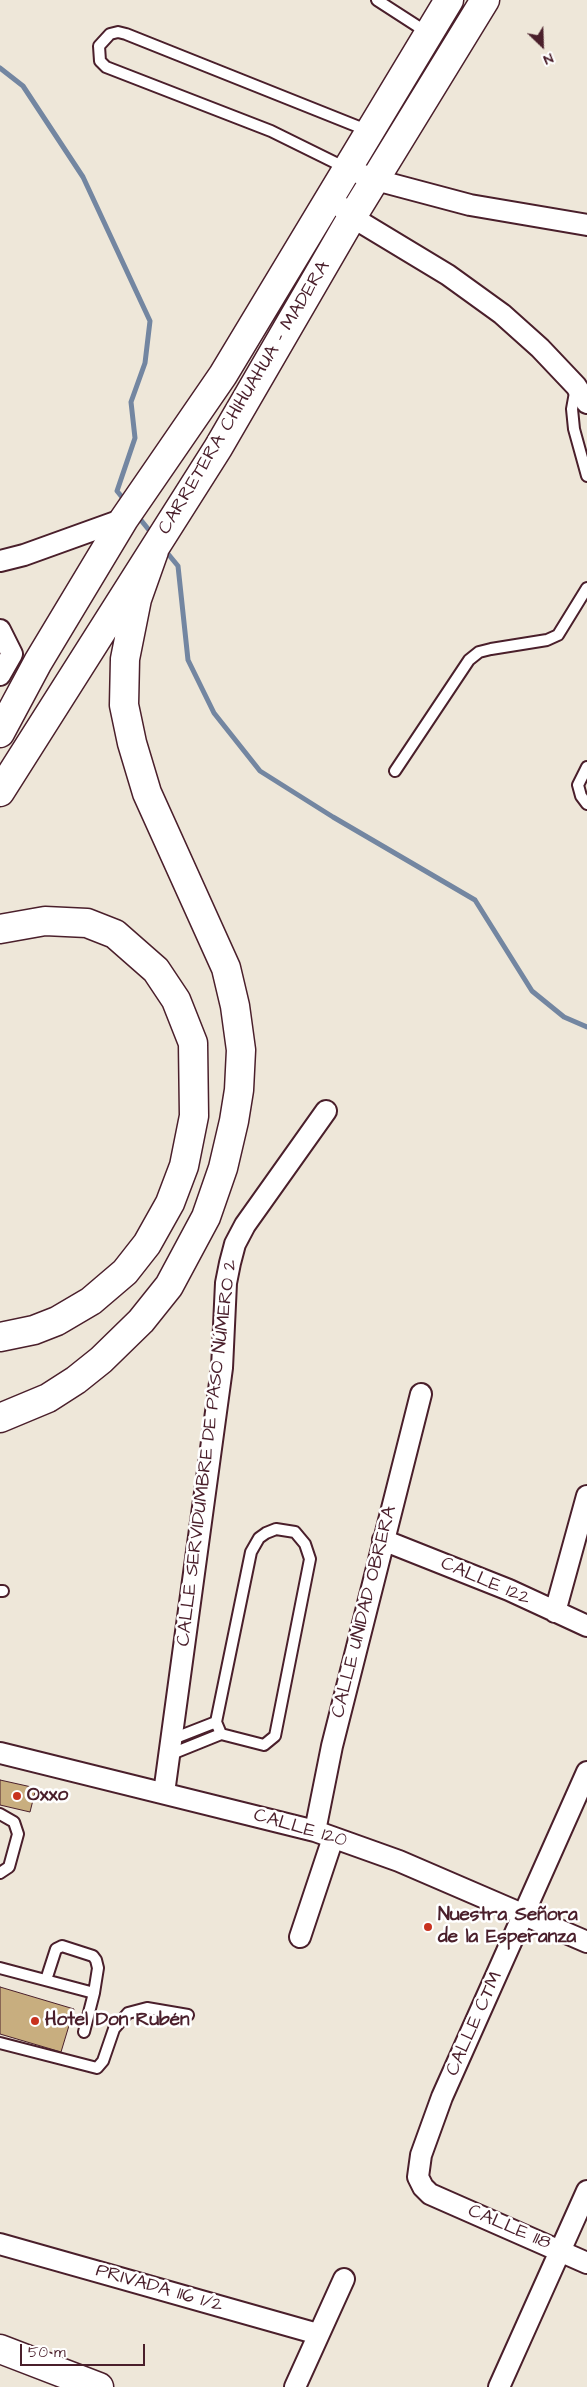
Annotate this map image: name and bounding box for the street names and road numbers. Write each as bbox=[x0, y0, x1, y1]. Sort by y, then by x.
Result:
street label: CARRETERA CHIHUAHUA - MADERA bbox=[154, 257, 336, 539]
street label: CALLE SERVIDUMBRE DE PASO NÚMERO 2 bbox=[173, 1258, 243, 1648]
street label: CALLE UNIDAD OBRERA bbox=[328, 1504, 402, 1720]
street label: CALLE 122 bbox=[437, 1553, 533, 1611]
street label: CALLE 120 bbox=[251, 1805, 349, 1853]
street label: CALLE CTM bbox=[442, 1968, 508, 2080]
street label: CALLE 118 bbox=[464, 2200, 554, 2256]
street label: PRIVADA 116 1/2 bbox=[93, 2260, 225, 2318]

